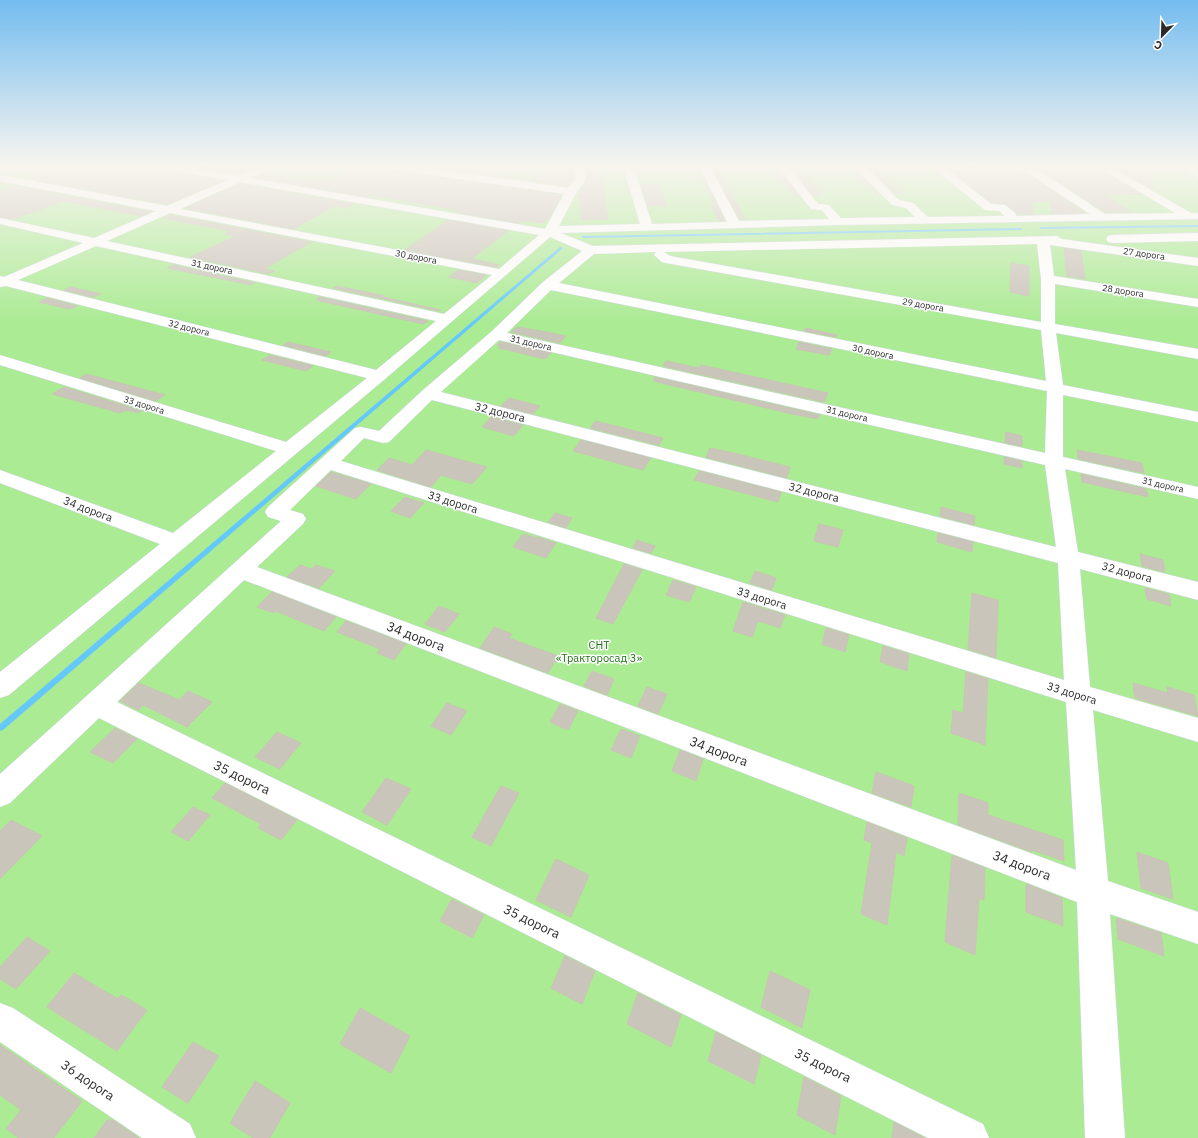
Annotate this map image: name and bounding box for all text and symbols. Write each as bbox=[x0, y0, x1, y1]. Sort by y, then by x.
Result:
north arrow bbox=[1142, 16, 1182, 56]
text: С bbox=[1152, 37, 1164, 53]
street label: 27 дорога bbox=[1122, 245, 1166, 262]
street label: 30 дорога bbox=[394, 247, 438, 266]
street label: 31 дорога bbox=[190, 257, 234, 276]
street label: 28 дорога bbox=[1101, 282, 1145, 299]
street label: 29 дорога bbox=[901, 295, 945, 314]
street label: 32 дорога bbox=[167, 317, 211, 338]
street label: 31 дорога bbox=[509, 332, 553, 353]
street label: 30 дорога bbox=[851, 342, 895, 361]
street label: 33 дорога bbox=[122, 393, 166, 416]
street label: 32 дорога bbox=[473, 399, 527, 425]
street label: 31 дорога bbox=[825, 403, 869, 424]
street label: 31 дорога bbox=[1141, 474, 1185, 495]
street label: 32 дорога bbox=[787, 479, 841, 505]
street label: 33 дорога bbox=[426, 488, 480, 516]
street label: 34 дорога bbox=[61, 493, 115, 525]
street label: 32 дорога bbox=[1100, 559, 1154, 585]
street label: 33 дорога bbox=[735, 584, 789, 612]
street label: 34 дорога bbox=[384, 618, 447, 655]
park label: СНТ «Тракторосад 3» bbox=[556, 638, 642, 665]
street label: 33 дорога bbox=[1045, 679, 1099, 707]
street label: 34 дорога bbox=[687, 733, 750, 770]
street label: 35 дорога bbox=[211, 756, 273, 798]
street label: 34 дорога bbox=[990, 847, 1053, 884]
street label: 35 дорога bbox=[501, 900, 563, 942]
street label: 35 дорога bbox=[792, 1044, 854, 1086]
street label: 36 дорога bbox=[58, 1056, 118, 1105]

